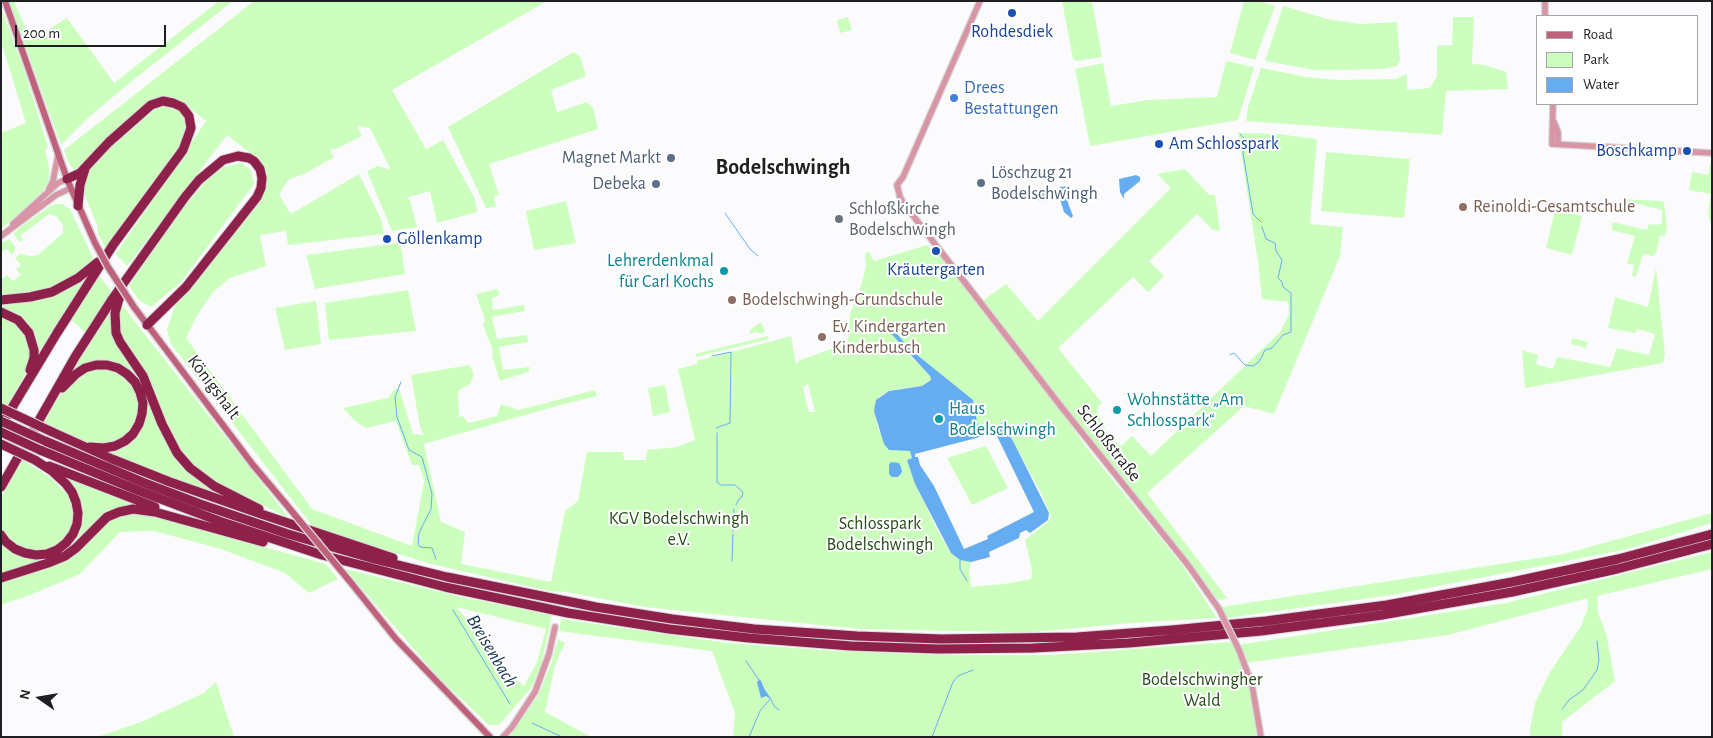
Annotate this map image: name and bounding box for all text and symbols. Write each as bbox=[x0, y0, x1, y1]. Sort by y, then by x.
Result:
marker: Rohdesdiek bbox=[1006, 7, 1018, 19]
scale bar bbox=[18, 15, 169, 47]
legend bbox=[1536, 15, 1698, 105]
place label: Rohdesdiek bbox=[971, 21, 1053, 43]
text: 200 m bbox=[23, 26, 60, 41]
text: Road bbox=[1583, 27, 1613, 42]
text: Park bbox=[1583, 52, 1609, 67]
place label: Drees Bestattungen bbox=[964, 77, 1059, 120]
text: Water bbox=[1583, 77, 1619, 92]
marker: Drees Bestattungen bbox=[948, 92, 960, 104]
place label: Am Schlosspark bbox=[1169, 133, 1279, 155]
marker: Am Schlosspark bbox=[1153, 138, 1165, 150]
place label: Boschkamp bbox=[1596, 140, 1677, 162]
marker: Boschkamp bbox=[1681, 145, 1693, 157]
place label: Magnet Markt bbox=[562, 147, 661, 169]
marker: Magnet Markt bbox=[665, 152, 677, 164]
district label: Bodelschwingh bbox=[716, 154, 850, 180]
place label: Löschzug 21 Bodelschwingh bbox=[991, 162, 1098, 204]
place label: Debeka bbox=[592, 173, 646, 195]
marker: Löschzug 21 Bodelschwingh bbox=[975, 177, 987, 189]
marker: Debeka bbox=[650, 178, 662, 190]
place label: Reinoldi-Gesamtschule bbox=[1473, 196, 1635, 218]
place label: Schloßkirche Bodelschwingh bbox=[849, 198, 956, 240]
marker: Reinoldi-Gesamtschule bbox=[1457, 201, 1469, 213]
marker: Schloßkirche Bodelschwingh bbox=[833, 213, 845, 225]
place label: Göllenkamp bbox=[397, 228, 482, 250]
marker: Göllenkamp bbox=[381, 233, 393, 245]
marker: Kräutergarten bbox=[930, 245, 942, 257]
place label: Lehrerdenkmal für Carl Kochs bbox=[607, 250, 714, 292]
place label: Kräutergarten bbox=[887, 259, 985, 281]
marker: Lehrerdenkmal für Carl Kochs bbox=[718, 265, 730, 277]
place label: Bodelschwingh-Grundschule bbox=[742, 289, 943, 311]
marker: Bodelschwingh-Grundschule bbox=[726, 294, 738, 306]
place label: Ev. Kindergarten Kinderbusch bbox=[832, 316, 946, 358]
marker: Ev. Kindergarten Kinderbusch bbox=[816, 331, 828, 343]
street label: Königshalt bbox=[183, 351, 245, 423]
place label: Wohnstätte „Am Schlosspark“ bbox=[1127, 389, 1244, 432]
place label: Haus Bodelschwingh bbox=[949, 398, 1056, 440]
street label: Schloßstraße bbox=[1072, 400, 1146, 486]
marker: Wohnstätte „Am Schlosspark“ bbox=[1111, 404, 1123, 416]
marker: Haus Bodelschwingh bbox=[933, 413, 945, 425]
park label: KGV Bodelschwingh e.V. bbox=[609, 508, 749, 550]
park label: Schlosspark Bodelschwingh bbox=[827, 513, 933, 556]
water label: Breisenbach bbox=[461, 610, 523, 692]
park label: Bodelschwingher Wald bbox=[1141, 669, 1263, 712]
north arrow bbox=[15, 673, 65, 723]
text: N bbox=[17, 688, 33, 701]

